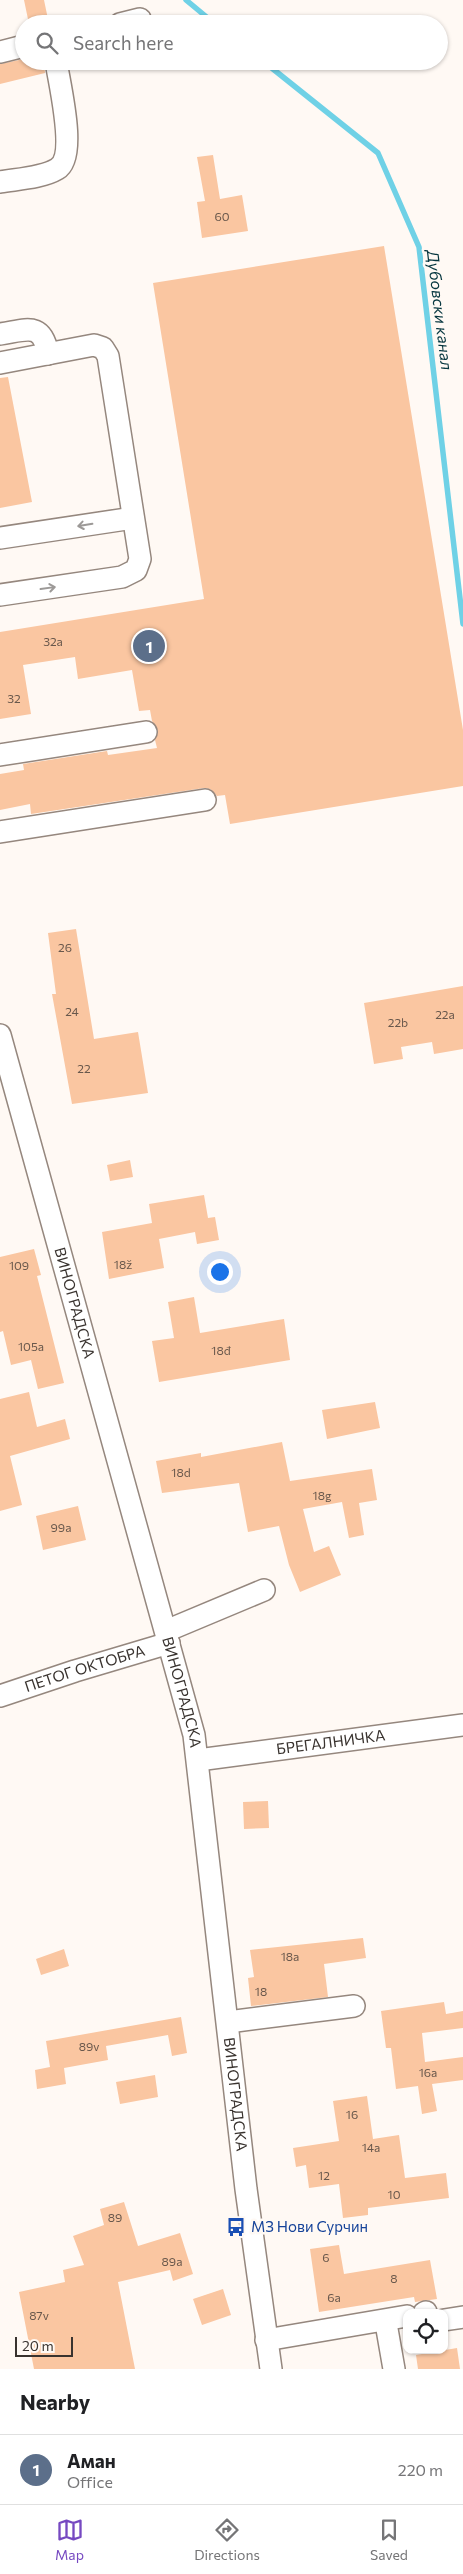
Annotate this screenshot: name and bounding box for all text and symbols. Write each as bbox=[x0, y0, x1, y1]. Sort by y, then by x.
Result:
search box bbox=[15, 15, 448, 70]
icon: search bbox=[33, 29, 61, 57]
text: Search here bbox=[73, 31, 173, 54]
house number: 60 bbox=[214, 209, 230, 223]
water label: Дубовски канал bbox=[423, 247, 457, 371]
one-way arrow bbox=[77, 520, 93, 530]
one-way arrow bbox=[40, 582, 56, 592]
pin: 1 bbox=[133, 627, 165, 665]
house number: 32a bbox=[43, 634, 63, 648]
house number: 32 bbox=[7, 691, 21, 705]
house number: 26 bbox=[58, 940, 72, 954]
house number: 24 bbox=[65, 1004, 79, 1018]
house number: 22a bbox=[435, 1007, 455, 1021]
house number: 22b bbox=[388, 1015, 408, 1029]
house number: 22 bbox=[77, 1061, 91, 1075]
street label: ВИНОГРАДСКА bbox=[51, 1245, 99, 1360]
house number: 18ž bbox=[114, 1257, 132, 1271]
house number: 109 bbox=[9, 1258, 29, 1272]
your location bbox=[207, 1259, 233, 1285]
house number: 105a bbox=[18, 1339, 44, 1353]
house number: 18đ bbox=[211, 1343, 232, 1357]
house number: 18d bbox=[171, 1465, 191, 1479]
house number: 18g bbox=[313, 1488, 332, 1502]
house number: 99a bbox=[51, 1520, 71, 1534]
street label: ВИНОГРАДСКА bbox=[159, 1634, 205, 1749]
street label: ПЕТОГ ОКТОБРА bbox=[22, 1641, 147, 1695]
street label: БРЕГАЛНИЧКА bbox=[275, 1725, 386, 1758]
house number: 18a bbox=[281, 1949, 299, 1963]
house number: 18 bbox=[255, 1984, 267, 1998]
street label: ВИНОГРАДСКА bbox=[221, 2036, 252, 2152]
house number: 89v bbox=[79, 2039, 99, 2053]
house number: 16a bbox=[419, 2065, 437, 2079]
house number: 16 bbox=[346, 2107, 358, 2121]
house number: 14a bbox=[362, 2140, 380, 2154]
house number: 12 bbox=[318, 2168, 330, 2182]
house number: 10 bbox=[388, 2187, 401, 2201]
house number: 89 bbox=[108, 2210, 122, 2224]
bus stop icon: МЗ Нови Сурчин bbox=[225, 2216, 247, 2238]
place label: МЗ Нови Сурчин bbox=[251, 2217, 368, 2235]
house number: 6 bbox=[322, 2250, 330, 2264]
house number: 89a bbox=[162, 2254, 182, 2268]
house number: 8 bbox=[390, 2271, 398, 2285]
house number: 6a bbox=[327, 2290, 341, 2304]
house number: 87v bbox=[29, 2308, 49, 2322]
map controls bbox=[403, 2309, 448, 2354]
button: locate bbox=[403, 2309, 448, 2354]
scale bar bbox=[15, 2334, 72, 2357]
text: 20 m bbox=[22, 2337, 54, 2354]
text: Nearby bbox=[20, 2389, 90, 2414]
text: Аман bbox=[67, 2449, 116, 2472]
text: 1 bbox=[32, 2460, 40, 2479]
text: 220 m bbox=[398, 2460, 443, 2479]
text: Office bbox=[67, 2472, 113, 2491]
tab: Map bbox=[55, 2516, 84, 2563]
tab: Directions bbox=[194, 2516, 260, 2563]
tab: Saved bbox=[370, 2516, 408, 2563]

